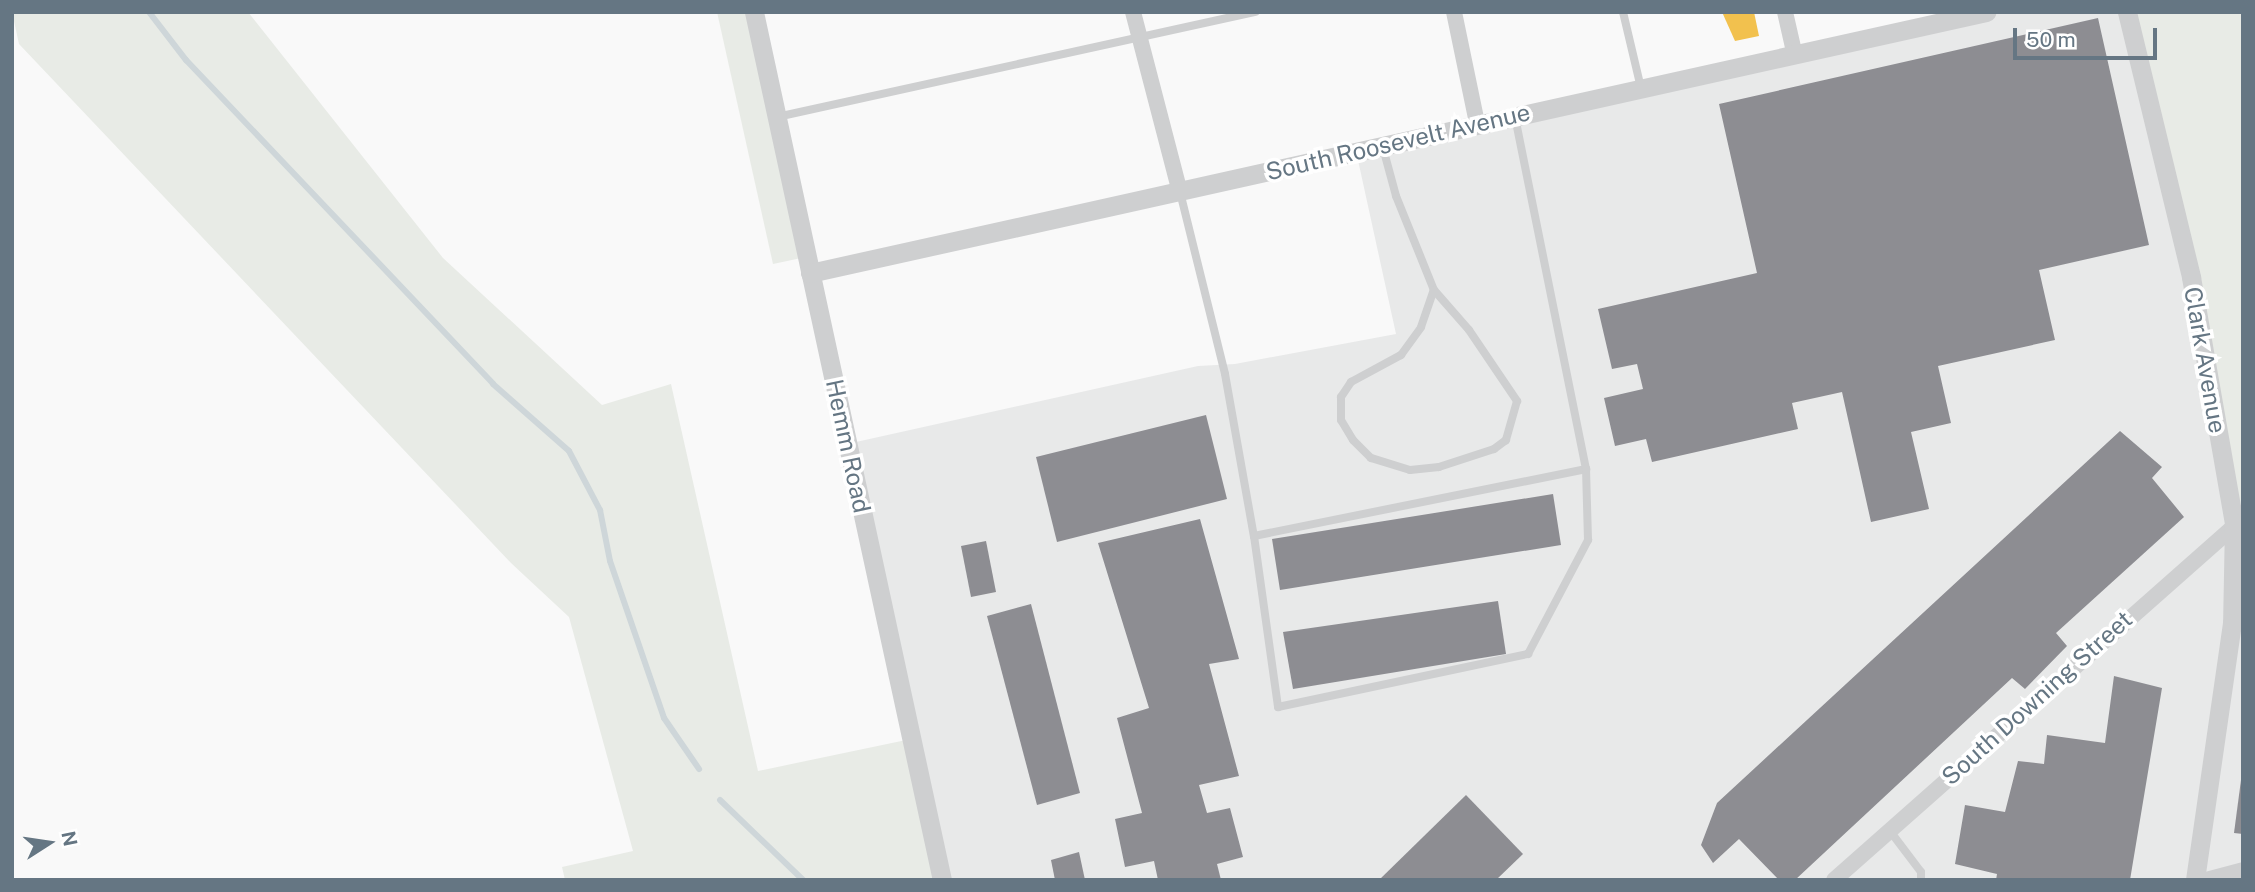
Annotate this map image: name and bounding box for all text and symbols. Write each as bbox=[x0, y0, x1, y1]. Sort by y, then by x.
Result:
scale bar bbox=[2017, 14, 2160, 58]
text: 50 m bbox=[2026, 27, 2076, 52]
street label: South Roosevelt Avenue bbox=[1263, 98, 1533, 186]
street label: Clark Avenue bbox=[2178, 285, 2232, 435]
street label: Hemm Road bbox=[820, 376, 876, 516]
street label: South Downing Street bbox=[1936, 605, 2138, 791]
north arrow bbox=[14, 808, 84, 878]
text: N bbox=[57, 829, 82, 848]

